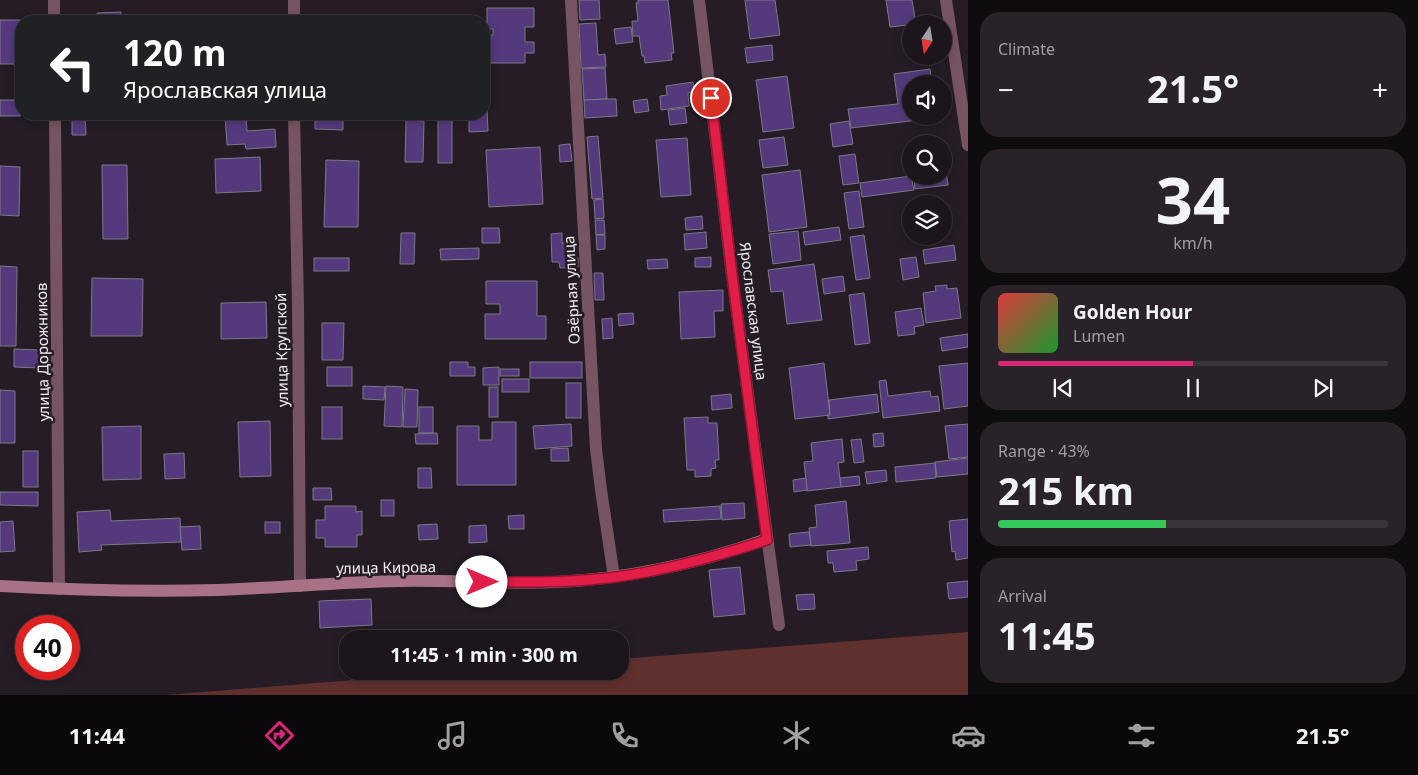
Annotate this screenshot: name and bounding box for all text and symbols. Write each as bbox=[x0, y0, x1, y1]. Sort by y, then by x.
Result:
north arrow bbox=[902, 15, 952, 65]
map controls bbox=[902, 15, 952, 245]
text: 120 m bbox=[123, 29, 226, 76]
icon: left bbox=[40, 35, 105, 100]
text: Climate bbox=[998, 38, 1055, 60]
text: 21.5° bbox=[1147, 62, 1239, 114]
text: − bbox=[998, 70, 1014, 108]
text: + bbox=[1372, 70, 1388, 108]
text: Ярославская улица bbox=[123, 74, 327, 104]
button: sound bbox=[902, 75, 952, 125]
pin bbox=[690, 77, 732, 119]
icon: arrive bbox=[697, 84, 725, 112]
button: search bbox=[902, 135, 952, 185]
text: 34 bbox=[1156, 155, 1230, 243]
button: layers bbox=[902, 195, 952, 245]
text: km/h bbox=[1173, 232, 1213, 254]
street label: Озёрная улица bbox=[558, 235, 584, 345]
street label: Ярославская улица bbox=[736, 241, 772, 381]
street label: улица Дорожников bbox=[31, 282, 53, 422]
street label: улица Крупской bbox=[270, 293, 292, 407]
text: Golden Hour bbox=[1073, 299, 1192, 325]
text: Lumen bbox=[1073, 325, 1125, 347]
icon: previous bbox=[1049, 374, 1077, 402]
icon: pause bbox=[1179, 374, 1207, 402]
icon: next bbox=[1309, 374, 1337, 402]
text: Range · 43% bbox=[998, 440, 1090, 462]
text: 215 km bbox=[998, 464, 1134, 516]
position arrow bbox=[455, 555, 507, 607]
street label: улица Кирова bbox=[336, 556, 436, 578]
text: Arrival bbox=[998, 585, 1047, 607]
text: 11:45 bbox=[998, 609, 1096, 661]
speed limit sign: 40 bbox=[15, 615, 80, 680]
text: 11:45 · 1 min · 300 m bbox=[390, 642, 578, 668]
icon: directions bbox=[262, 718, 297, 753]
icon: music bbox=[435, 718, 470, 753]
icon: phone bbox=[607, 718, 642, 753]
icon: climate bbox=[779, 718, 814, 753]
icon: car bbox=[951, 718, 986, 753]
icon: filters bbox=[1124, 718, 1159, 753]
text: 11:44 bbox=[69, 720, 125, 750]
text: 21.5° bbox=[1296, 720, 1349, 750]

